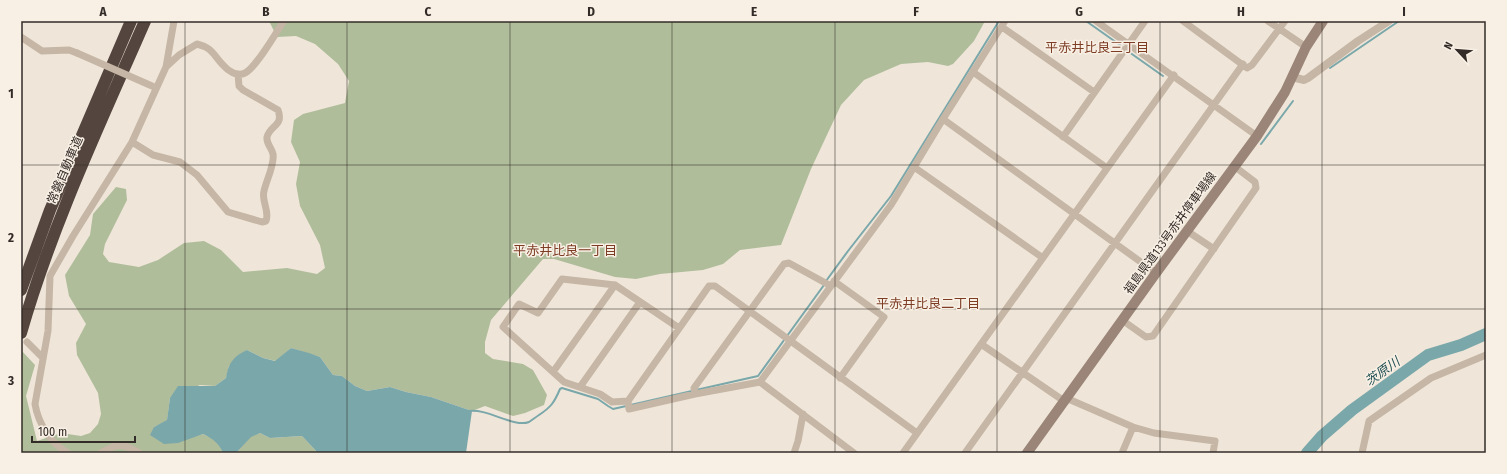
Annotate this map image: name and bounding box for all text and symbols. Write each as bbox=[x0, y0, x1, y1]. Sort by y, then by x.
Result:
text: A bbox=[98, 4, 107, 19]
text: B bbox=[262, 4, 270, 19]
text: C bbox=[425, 4, 432, 19]
text: D bbox=[587, 4, 595, 19]
text: E bbox=[751, 4, 757, 19]
text: F bbox=[913, 4, 919, 19]
text: G bbox=[1075, 4, 1083, 19]
text: H bbox=[1237, 4, 1245, 19]
text: I bbox=[1402, 4, 1406, 19]
north arrow bbox=[1437, 30, 1477, 70]
district label: 平赤井比良三丁目 bbox=[1045, 40, 1149, 55]
text: N bbox=[1441, 40, 1456, 52]
text: 1 bbox=[8, 86, 14, 101]
street label: 常磐自動車道 bbox=[44, 134, 86, 206]
street label: 福島県道133号赤井停車場線 bbox=[1121, 169, 1219, 297]
text: 2 bbox=[7, 230, 14, 245]
district label: 平赤井比良一丁目 bbox=[513, 243, 617, 258]
district label: 平赤井比良二丁目 bbox=[876, 296, 980, 311]
water label: 茨原川 bbox=[1362, 353, 1404, 389]
text: 3 bbox=[7, 373, 14, 388]
scale bar bbox=[32, 418, 135, 444]
text: 100 m bbox=[38, 425, 67, 439]

